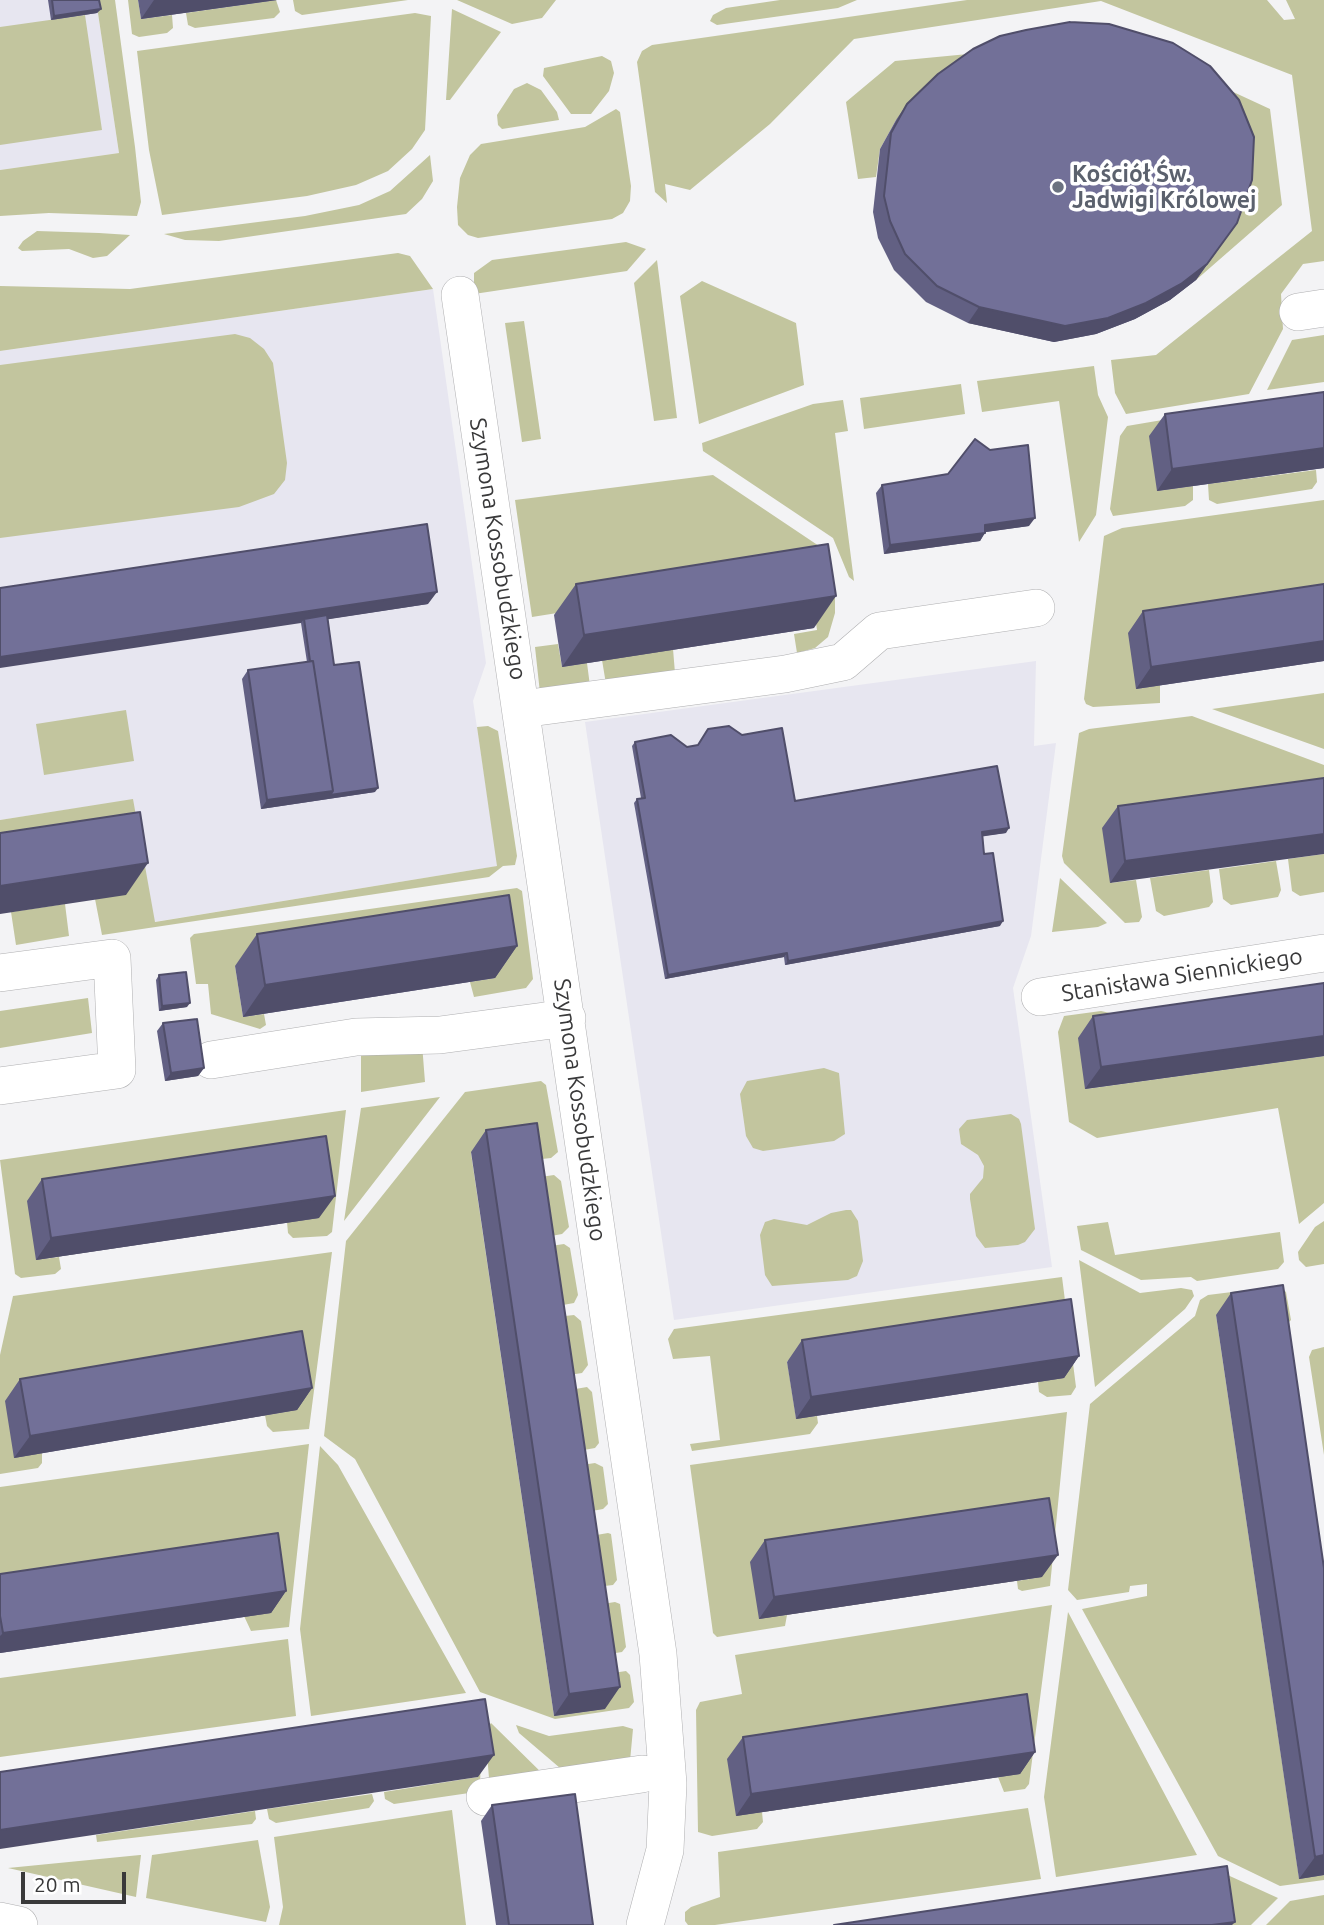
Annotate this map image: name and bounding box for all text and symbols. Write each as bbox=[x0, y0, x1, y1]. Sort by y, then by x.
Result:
place label: Kościół Św. Jadwigi Królowej bbox=[1072, 160, 1256, 214]
marker: Kościół Św. Jadwigi Królowej bbox=[1050, 179, 1066, 195]
street label: Szymona Kossobudzkiego bbox=[464, 416, 532, 682]
street label: Stanisława Siennickiego bbox=[1059, 942, 1305, 1008]
street label: Szymona Kossobudzkiego bbox=[548, 977, 612, 1243]
scale bar bbox=[24, 1858, 130, 1902]
text: 20 m bbox=[34, 1872, 81, 1896]

